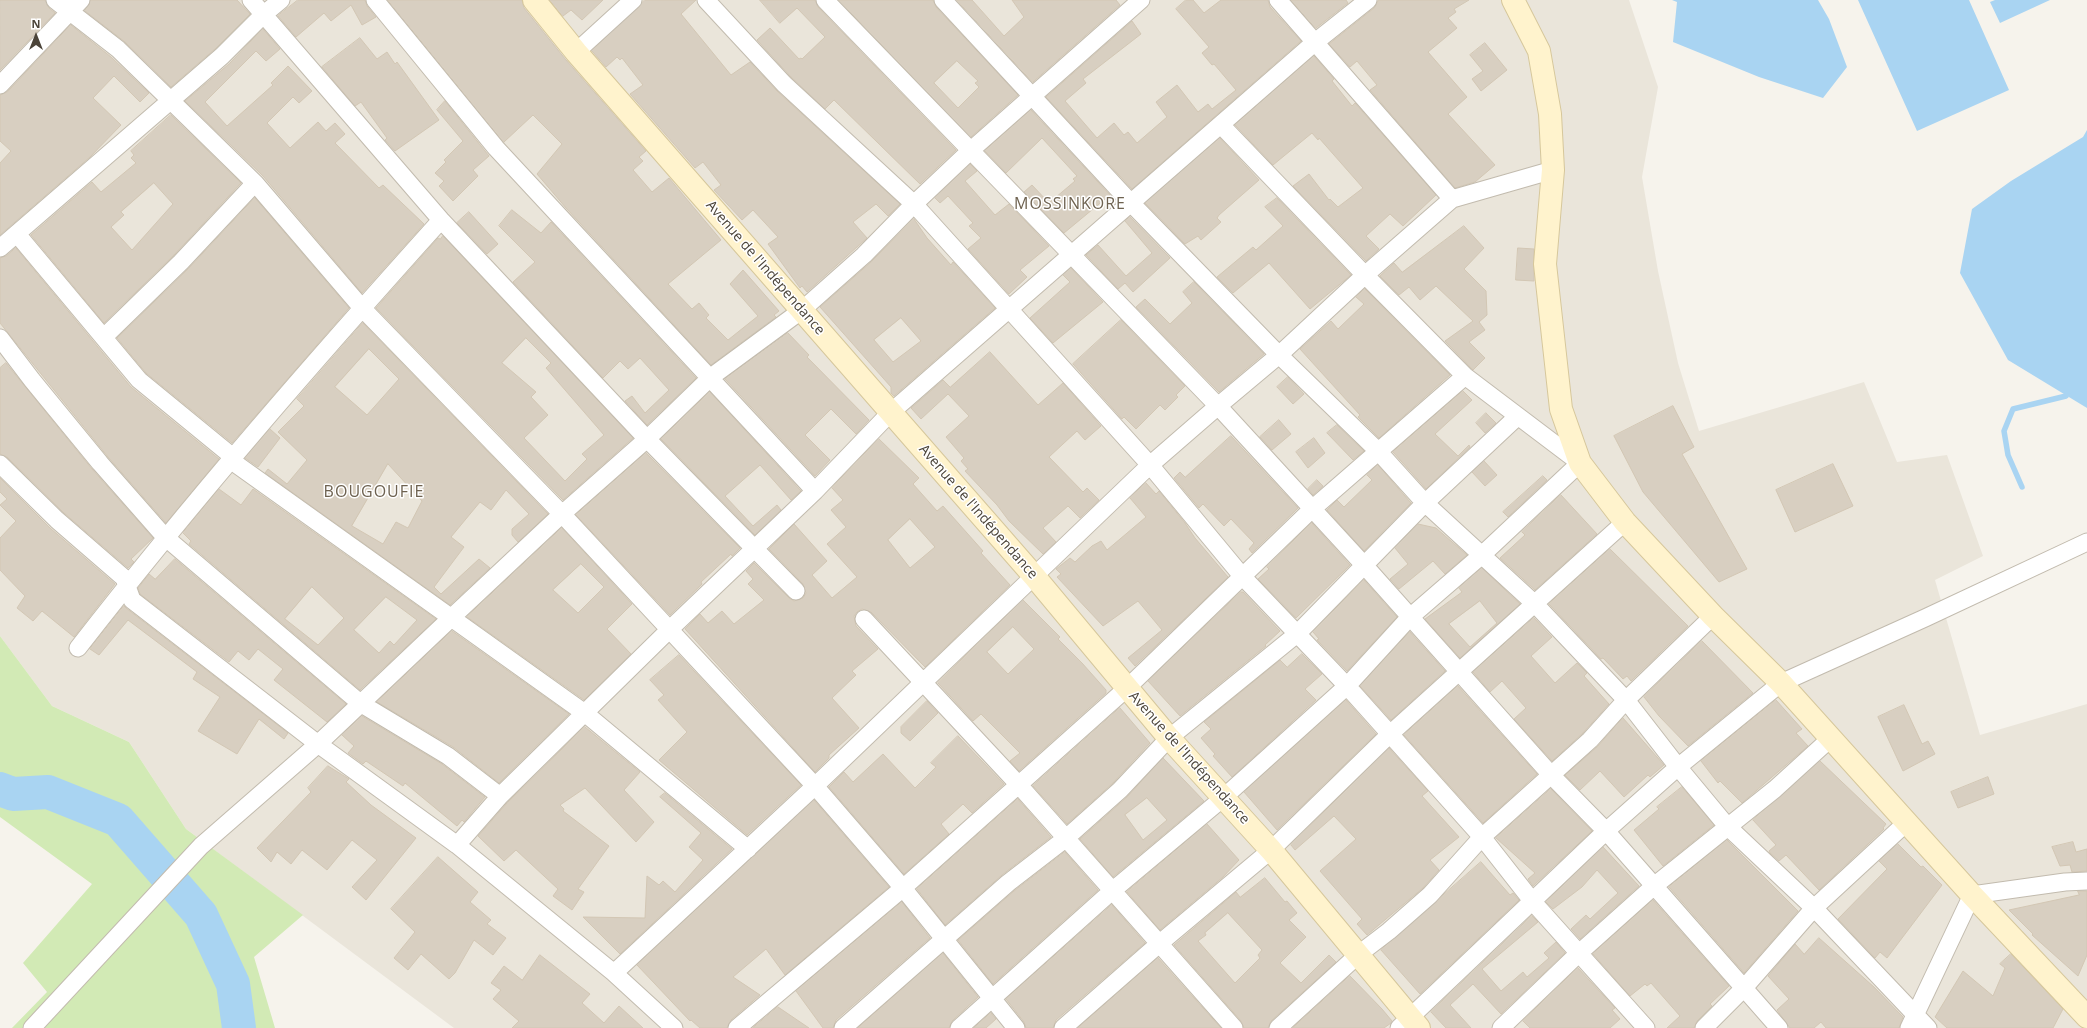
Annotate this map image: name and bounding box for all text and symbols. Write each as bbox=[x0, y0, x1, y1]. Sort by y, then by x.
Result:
north arrow bbox=[16, 16, 56, 56]
text: N bbox=[32, 16, 40, 31]
district label: MOSSINKORE bbox=[1014, 194, 1126, 214]
street label: Avenue de l'Indépendance bbox=[702, 197, 828, 339]
street label: Avenue de l'Indépendance bbox=[915, 441, 1041, 583]
district label: BOUGOUFIE bbox=[324, 482, 424, 502]
street label: Avenue de l'Indépendance bbox=[1125, 688, 1253, 828]

